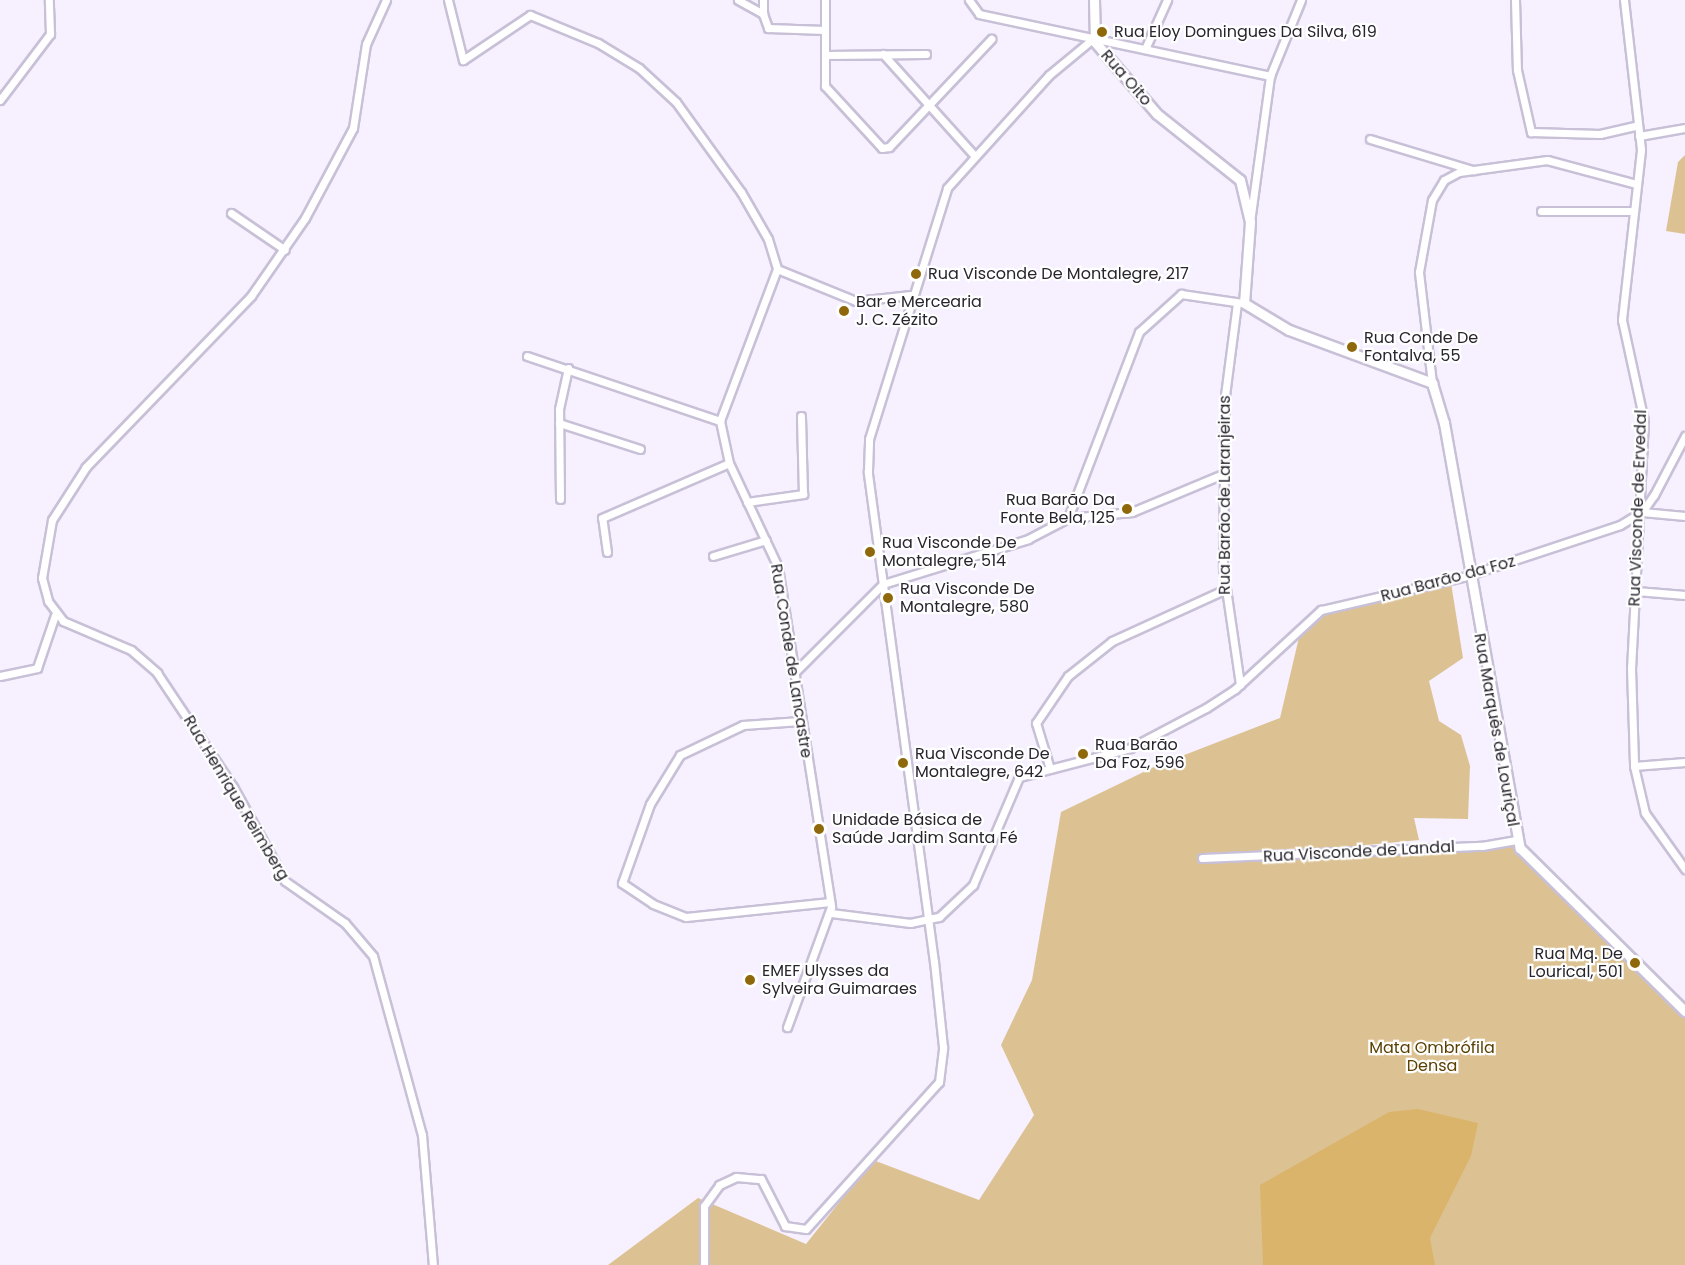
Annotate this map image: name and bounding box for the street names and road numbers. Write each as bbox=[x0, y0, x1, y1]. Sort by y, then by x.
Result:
street label: Rua Oito bbox=[1097, 46, 1155, 110]
street label: Rua Barão de Laranjeiras bbox=[1215, 395, 1235, 595]
street label: Rua Visconde de Ervedal bbox=[1625, 409, 1651, 607]
street label: Rua Barão da Foz bbox=[1379, 552, 1517, 606]
street label: Rua Conde de Lancastre bbox=[766, 562, 816, 760]
street label: Rua Marquês de Louriçal bbox=[1470, 632, 1522, 828]
street label: Rua Henrique Reimberg bbox=[179, 712, 293, 884]
street label: Rua Visconde de Landal bbox=[1263, 837, 1455, 867]

